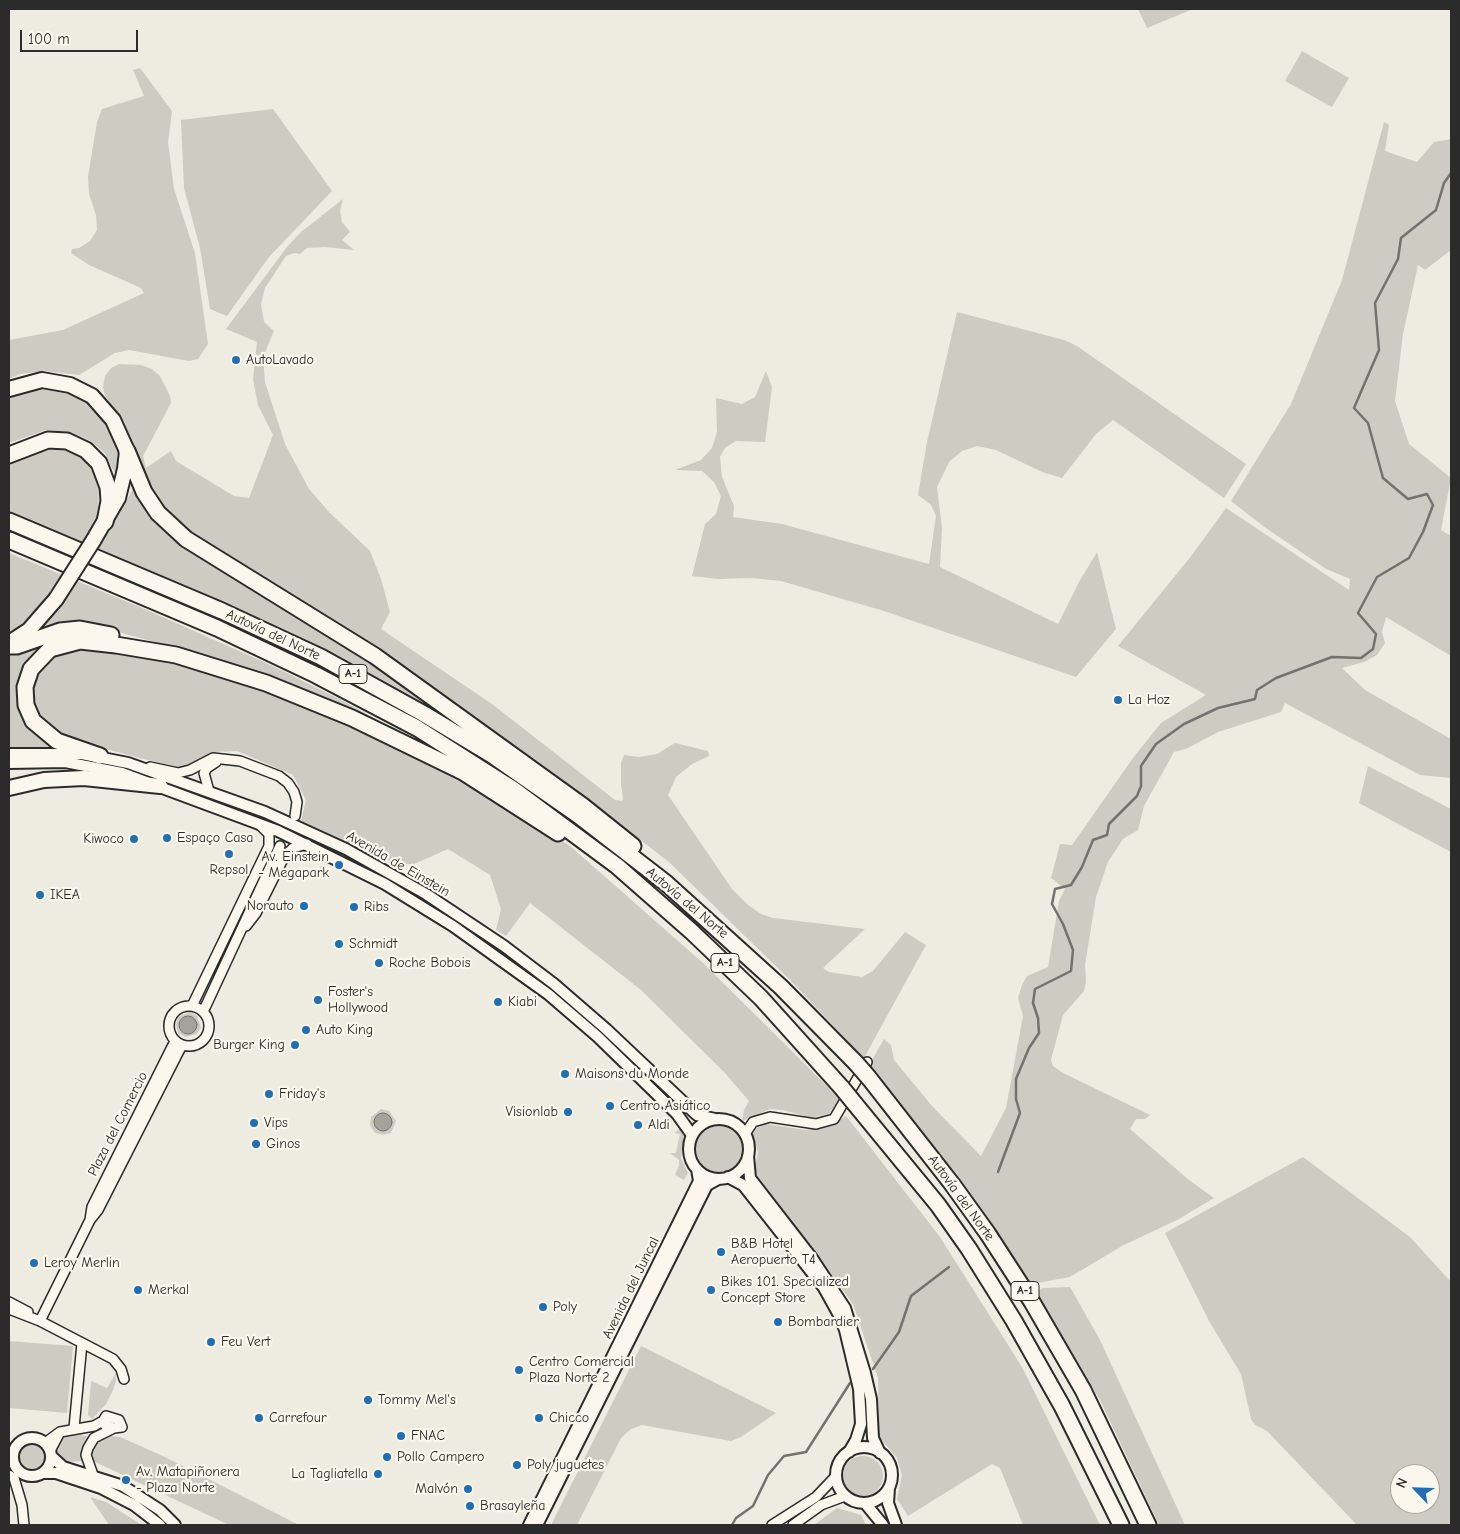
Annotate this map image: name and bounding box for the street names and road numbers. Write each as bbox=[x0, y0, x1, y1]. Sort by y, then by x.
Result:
street label: Autovía del Norte bbox=[223, 606, 323, 664]
road number: A-1 bbox=[339, 664, 367, 684]
street label: Avenida de Einstein bbox=[343, 828, 453, 900]
street label: Autovía del Norte bbox=[643, 864, 731, 942]
road number: A-1 bbox=[711, 954, 739, 972]
street label: Plaza del Comercio bbox=[84, 1069, 152, 1179]
street label: Autovía del Norte bbox=[924, 1152, 998, 1244]
street label: Avenida del Juncal bbox=[599, 1234, 663, 1342]
road number: A-1 bbox=[1011, 1282, 1039, 1300]

